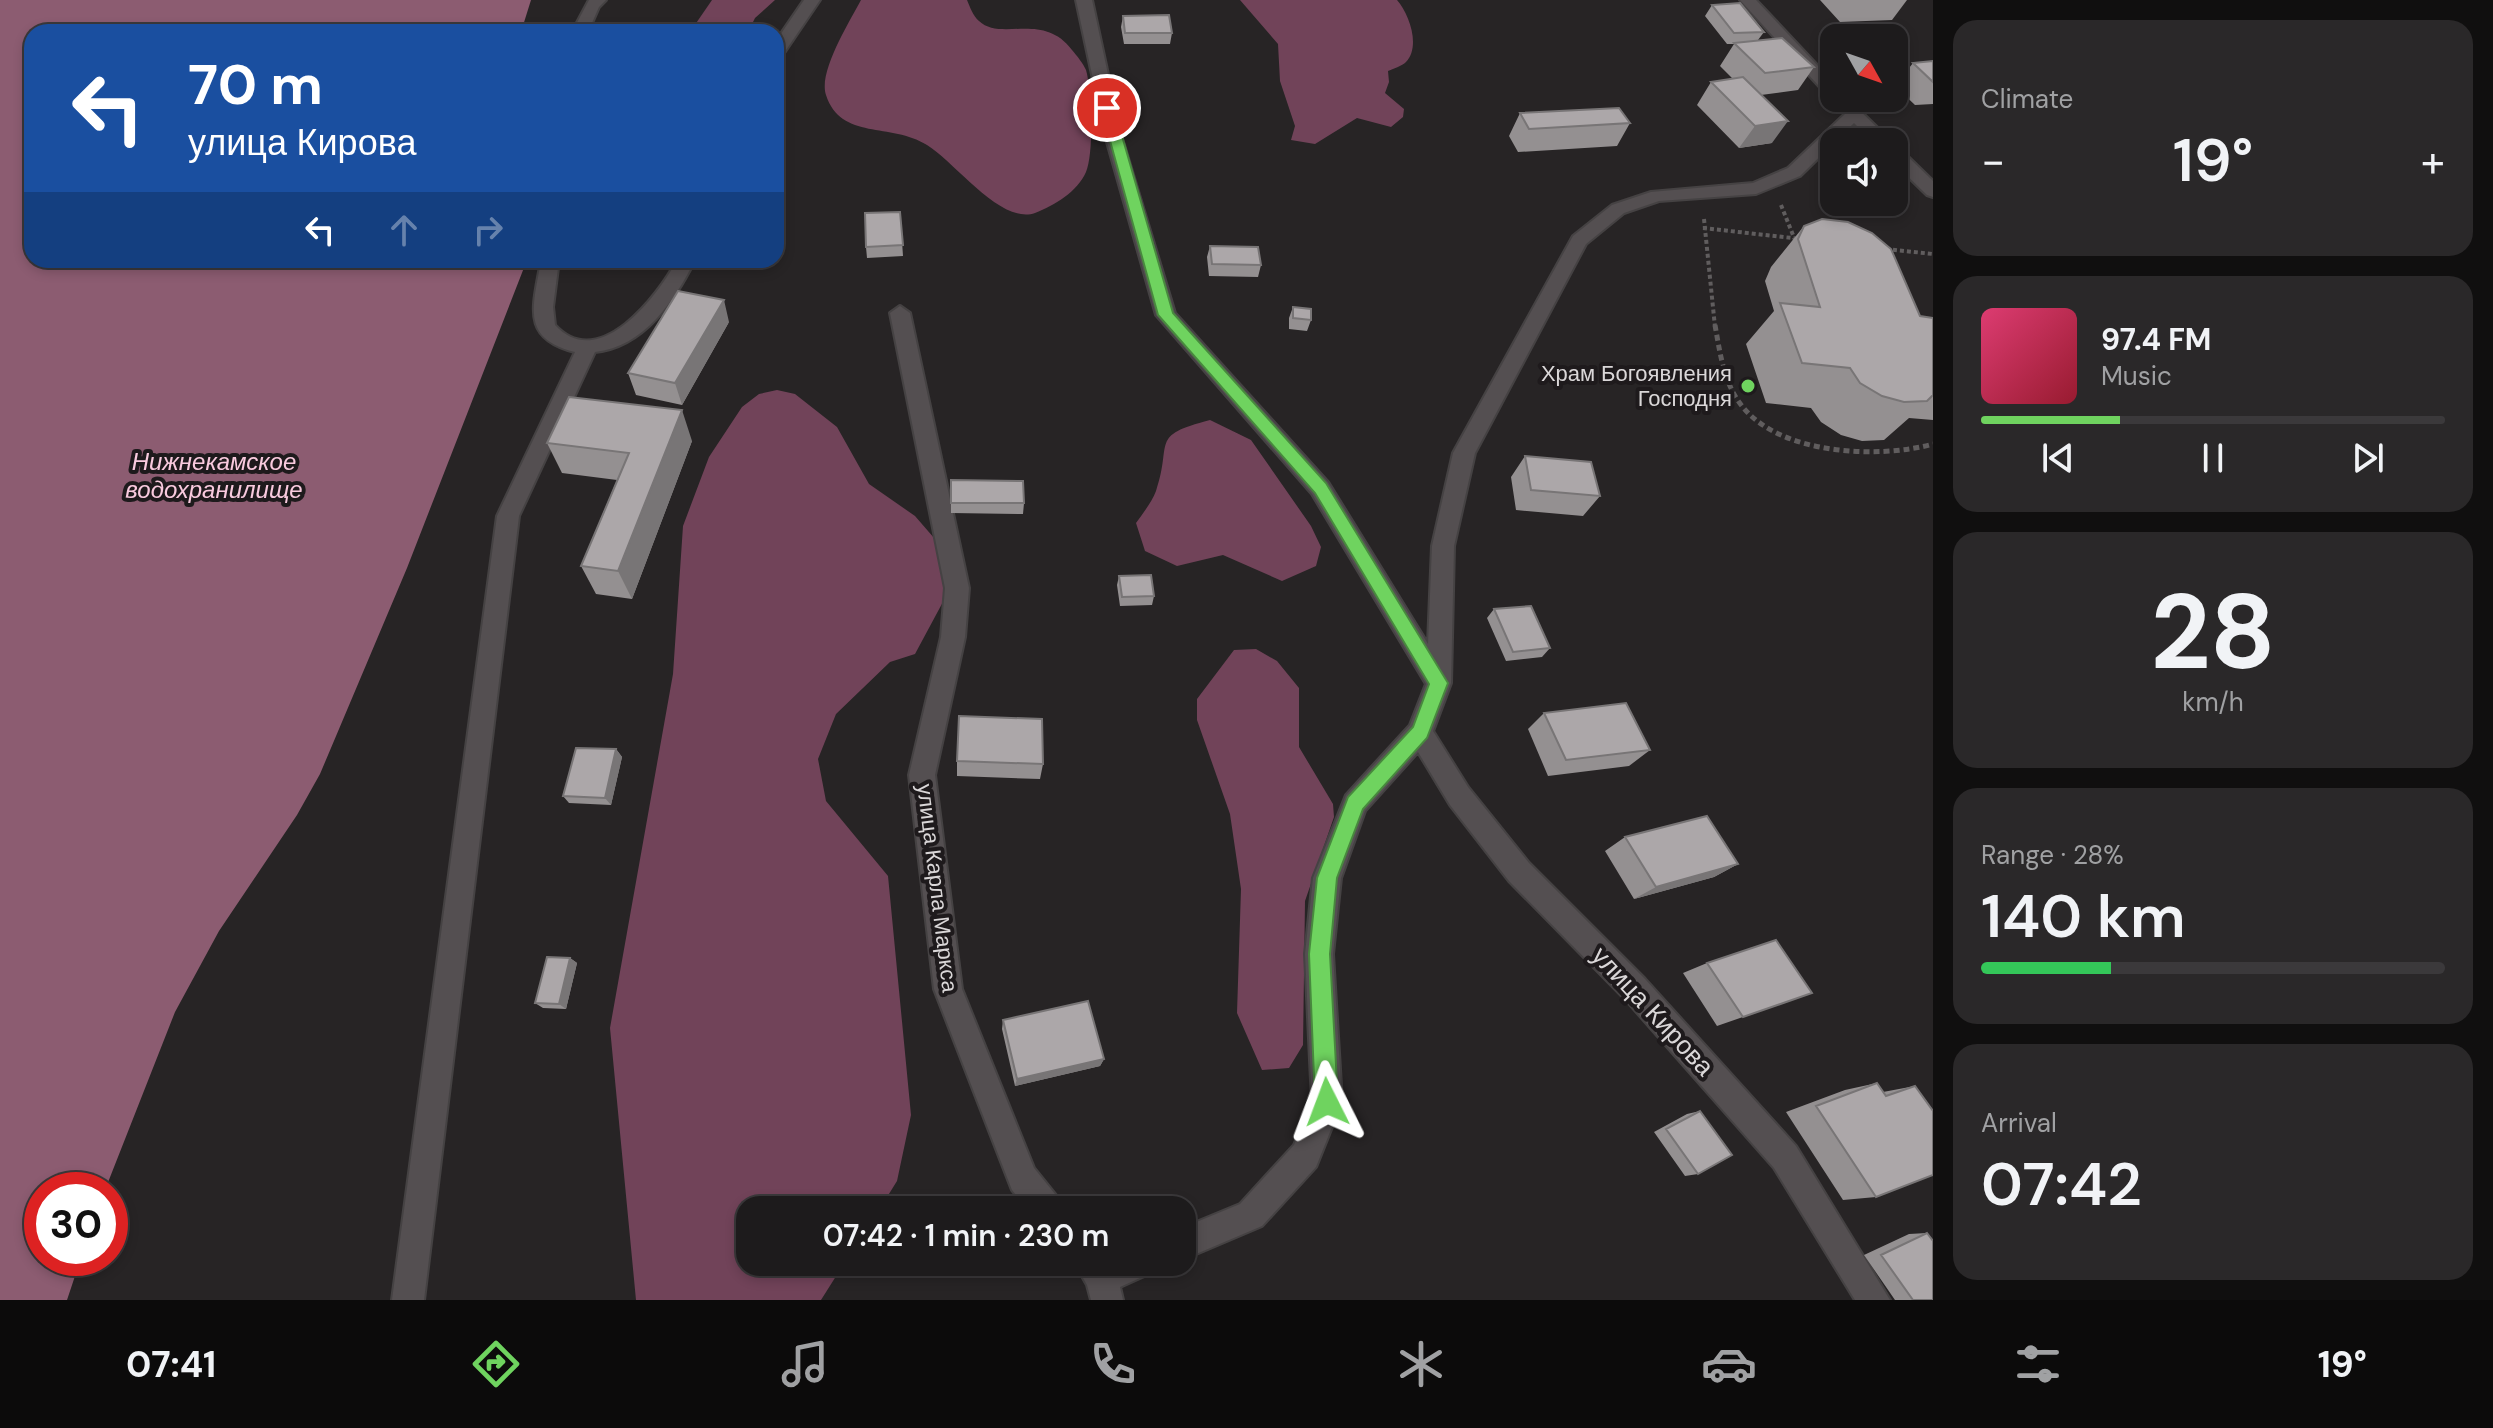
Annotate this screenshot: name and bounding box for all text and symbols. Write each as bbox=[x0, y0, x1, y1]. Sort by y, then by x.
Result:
north arrow bbox=[1820, 24, 1908, 112]
map controls bbox=[1820, 24, 1908, 216]
text: 70 m bbox=[188, 48, 323, 121]
icon: left bbox=[56, 56, 160, 160]
pin bbox=[1073, 74, 1141, 142]
text: Climate bbox=[1981, 82, 2073, 116]
icon: arrive bbox=[1085, 86, 1129, 130]
text: улица Кирова bbox=[188, 119, 416, 166]
text: 19° bbox=[2173, 121, 2253, 200]
button: sound bbox=[1820, 128, 1908, 216]
text: − bbox=[1981, 132, 2005, 190]
text: + bbox=[2421, 132, 2445, 190]
icon: left bbox=[298, 208, 342, 252]
icon: ahead bbox=[382, 208, 426, 252]
icon: right bbox=[466, 208, 510, 252]
text: 97.4 FM bbox=[2101, 320, 2211, 359]
place label: Храм Богоявления Господня bbox=[1541, 359, 1732, 413]
text: Music bbox=[2101, 359, 2172, 393]
marker: Храм Богоявления Господня bbox=[1739, 377, 1757, 395]
icon: previous bbox=[2036, 436, 2080, 480]
icon: pause bbox=[2191, 436, 2235, 480]
icon: next bbox=[2346, 436, 2390, 480]
water label: Нижнекамское водохранилище bbox=[125, 446, 303, 505]
text: 28 bbox=[2150, 565, 2276, 700]
text: km/h bbox=[2182, 685, 2244, 719]
street label: улица Карла Маркса bbox=[910, 782, 965, 995]
text: Range · 28% bbox=[1981, 838, 2124, 872]
text: 140 km bbox=[1981, 877, 2186, 956]
street label: улица Кирова bbox=[1584, 939, 1722, 1083]
position arrow bbox=[1285, 1060, 1369, 1144]
text: Arrival bbox=[1981, 1106, 2057, 1140]
text: 07:42 bbox=[1981, 1145, 2142, 1224]
speed limit sign: 30 bbox=[24, 1172, 128, 1276]
text: 07:42 · 1 min · 230 m bbox=[823, 1216, 1109, 1255]
icon: directions bbox=[468, 1336, 524, 1392]
icon: music bbox=[777, 1336, 833, 1392]
icon: phone bbox=[1085, 1336, 1141, 1392]
icon: climate bbox=[1393, 1336, 1449, 1392]
icon: car bbox=[1701, 1336, 1757, 1392]
icon: filters bbox=[2010, 1336, 2066, 1392]
text: 07:41 bbox=[126, 1341, 216, 1388]
text: 19° bbox=[2318, 1341, 2367, 1388]

